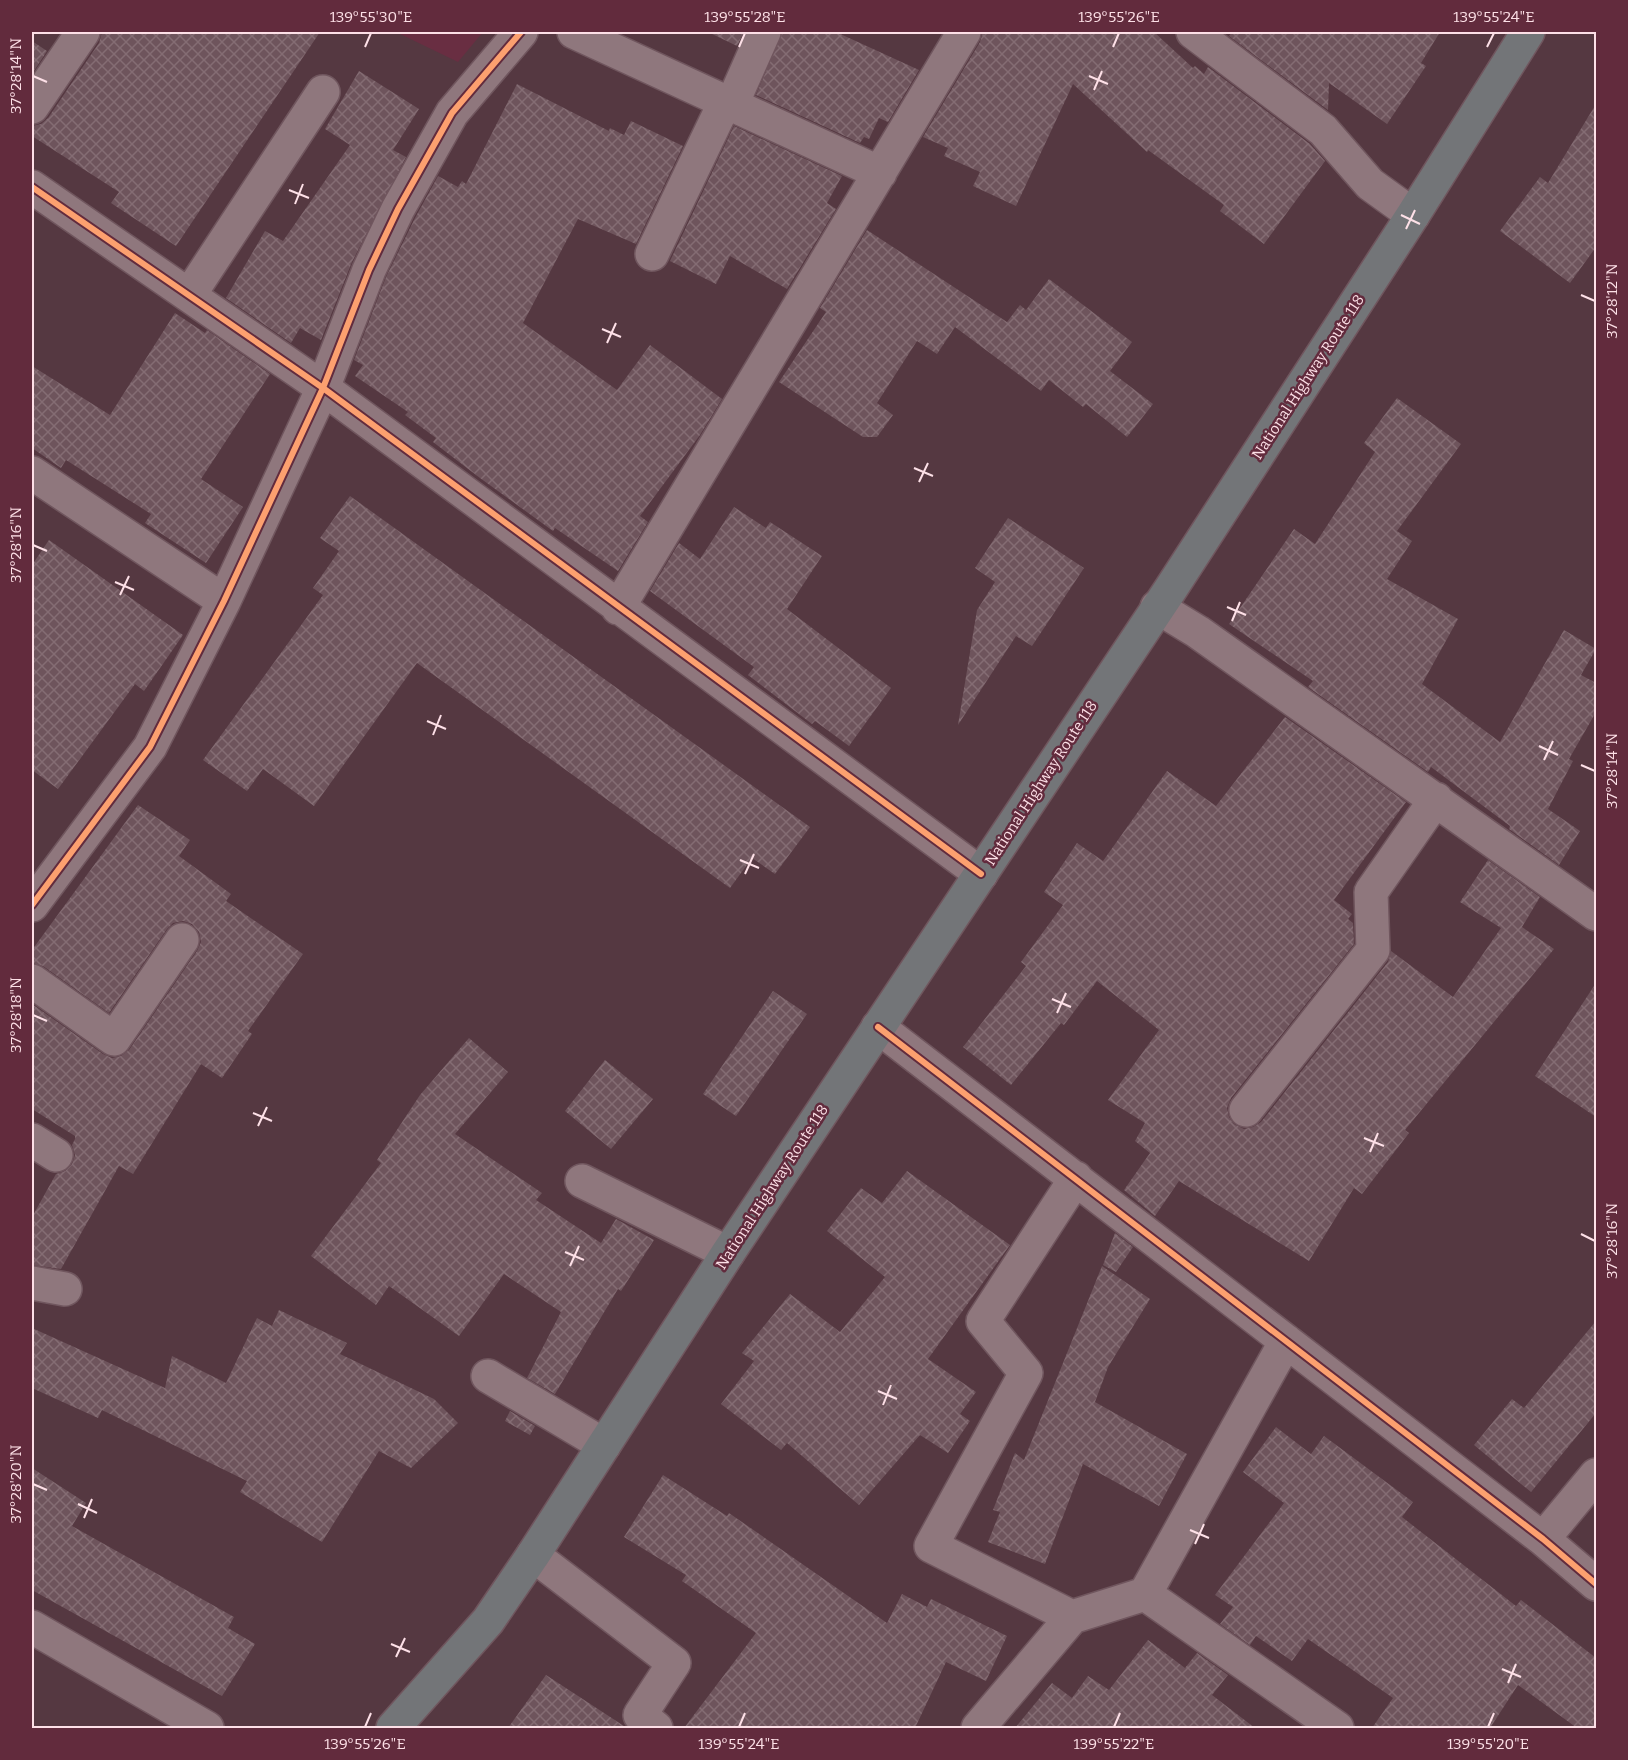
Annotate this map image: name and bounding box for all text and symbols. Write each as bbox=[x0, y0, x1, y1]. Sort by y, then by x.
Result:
text: 139°55'30"E bbox=[330, 8, 412, 26]
text: 139°55'28"E bbox=[704, 8, 786, 26]
text: 139°55'26"E bbox=[1078, 8, 1160, 26]
text: 139°55'24"E bbox=[1453, 8, 1535, 26]
text: 37°28'14"N bbox=[7, 38, 25, 114]
text: 37°28'12"N bbox=[1603, 263, 1621, 339]
street label: National Highway Route 118 bbox=[1248, 291, 1368, 463]
text: 37°28'16"N bbox=[7, 507, 25, 583]
street label: National Highway Route 118 bbox=[981, 697, 1101, 869]
text: 37°28'14"N bbox=[1603, 733, 1621, 809]
text: 37°28'18"N bbox=[7, 977, 25, 1053]
street label: National Highway Route 118 bbox=[712, 1101, 832, 1273]
text: 37°28'16"N bbox=[1603, 1203, 1621, 1279]
text: 37°28'20"N bbox=[7, 1444, 25, 1523]
text: 139°55'26"E bbox=[324, 1735, 406, 1753]
text: 139°55'24"E bbox=[698, 1735, 780, 1753]
text: 139°55'22"E bbox=[1074, 1735, 1154, 1753]
text: 139°55'20"E bbox=[1447, 1735, 1529, 1753]

